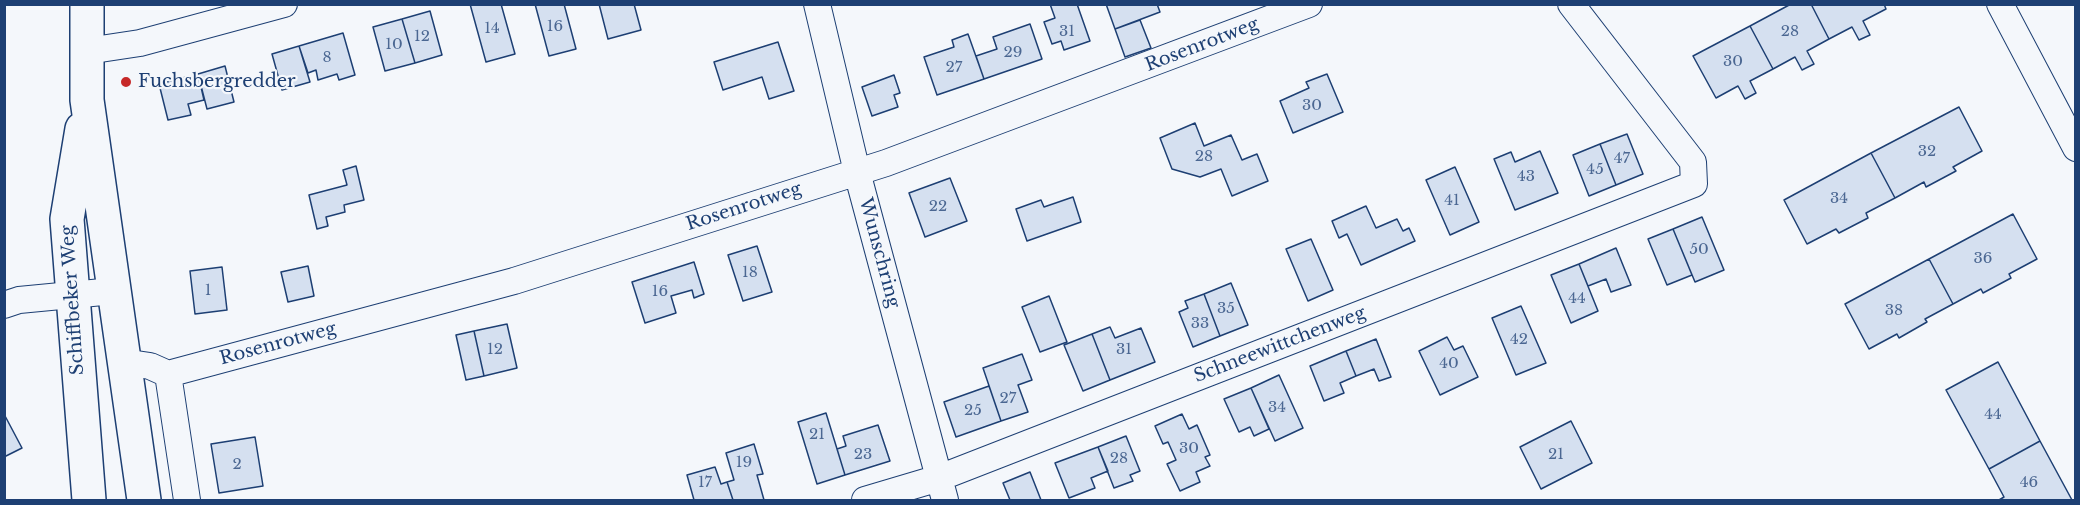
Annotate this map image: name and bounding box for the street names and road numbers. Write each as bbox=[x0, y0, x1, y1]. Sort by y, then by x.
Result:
street label: Rosenrotweg bbox=[1142, 13, 1262, 77]
street label: Rosenrotweg bbox=[684, 178, 804, 236]
street label: Wunschring bbox=[854, 196, 904, 310]
street label: Schiffbeker Weg bbox=[57, 224, 89, 376]
street label: Schneewittchenweg bbox=[1191, 302, 1369, 388]
street label: Rosenrotweg bbox=[217, 318, 339, 370]

